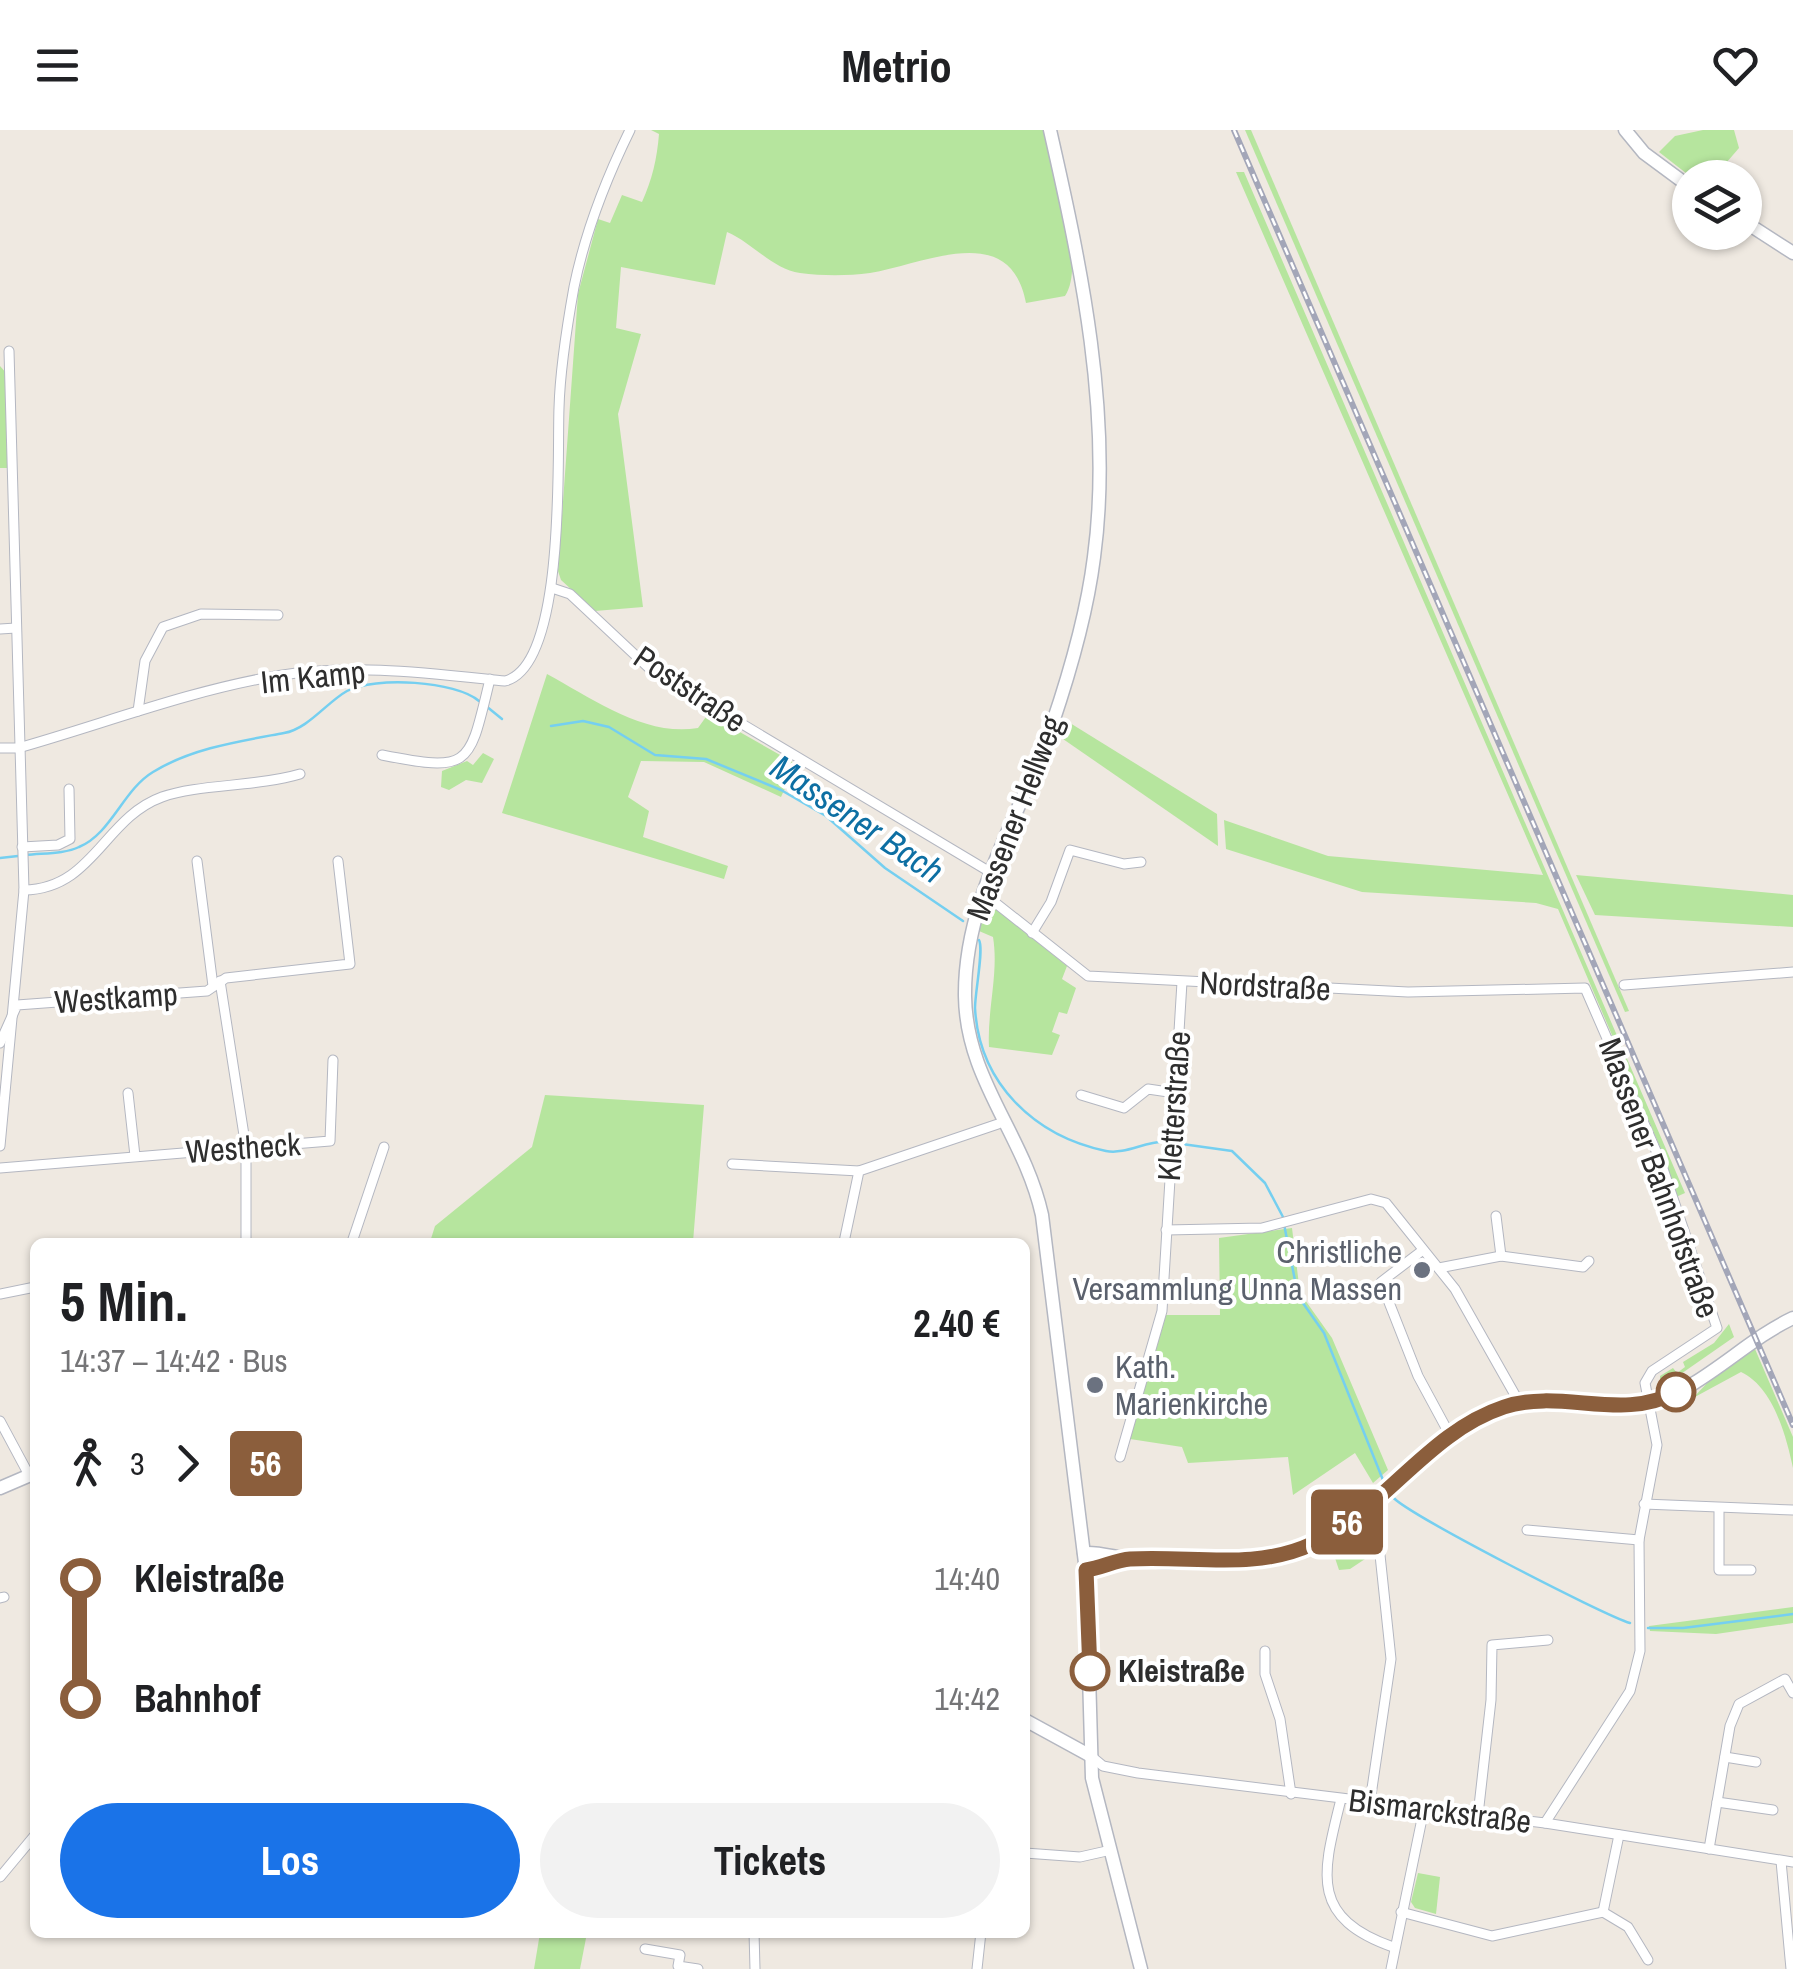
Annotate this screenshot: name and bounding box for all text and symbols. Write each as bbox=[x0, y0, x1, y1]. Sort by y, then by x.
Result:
text: Metrio bbox=[841, 35, 952, 96]
icon: menu bbox=[30, 38, 85, 93]
icon: heart bbox=[1708, 38, 1763, 93]
map controls bbox=[1672, 160, 1762, 250]
button: layers bbox=[1672, 160, 1762, 250]
street label: Poststraße bbox=[626, 635, 755, 742]
street label: Im Kamp bbox=[258, 650, 367, 703]
street label: Massener Hellweg bbox=[956, 709, 1073, 926]
water label: Massener Bach bbox=[761, 743, 953, 894]
street label: Nordstraße bbox=[1198, 961, 1332, 1010]
street label: Westkamp bbox=[53, 972, 179, 1023]
street label: Kletterstraße bbox=[1147, 1030, 1200, 1182]
street label: Massener Bahnhofstraße bbox=[1589, 1032, 1730, 1324]
street label: Westheck bbox=[184, 1122, 303, 1173]
place label: Christliche Versammlung Unna Massen bbox=[1072, 1230, 1402, 1310]
marker: Christliche Versammlung Unna Massen bbox=[1411, 1259, 1433, 1281]
text: 5 Min. bbox=[60, 1264, 188, 1338]
text: 2.40 € bbox=[913, 1298, 1000, 1349]
text: 14:37 – 14:42 · Bus bbox=[60, 1339, 288, 1382]
place label: Kath. Marienkirche bbox=[1115, 1345, 1268, 1425]
unlabelled marker bbox=[1657, 1373, 1695, 1411]
marker: Kath. Marienkirche bbox=[1084, 1374, 1106, 1396]
icon: walk bbox=[60, 1436, 115, 1491]
icon: forward bbox=[160, 1436, 215, 1491]
text: 56 bbox=[250, 1440, 282, 1487]
text: 3 bbox=[130, 1442, 145, 1485]
line badge: 56 bbox=[1302, 1490, 1392, 1554]
text: 56 bbox=[1331, 1499, 1363, 1546]
text: Kleistraße bbox=[134, 1553, 285, 1604]
text: 14:40 bbox=[934, 1557, 1000, 1600]
place label: Kleistraße bbox=[1118, 1649, 1245, 1692]
marker: Kleistraße bbox=[1071, 1652, 1109, 1690]
text: Bahnhof bbox=[134, 1673, 260, 1724]
text: 14:42 bbox=[934, 1677, 1000, 1720]
street label: Bismarckstraße bbox=[1346, 1778, 1534, 1843]
button: Los bbox=[60, 1803, 520, 1918]
button: Tickets bbox=[540, 1803, 1000, 1918]

